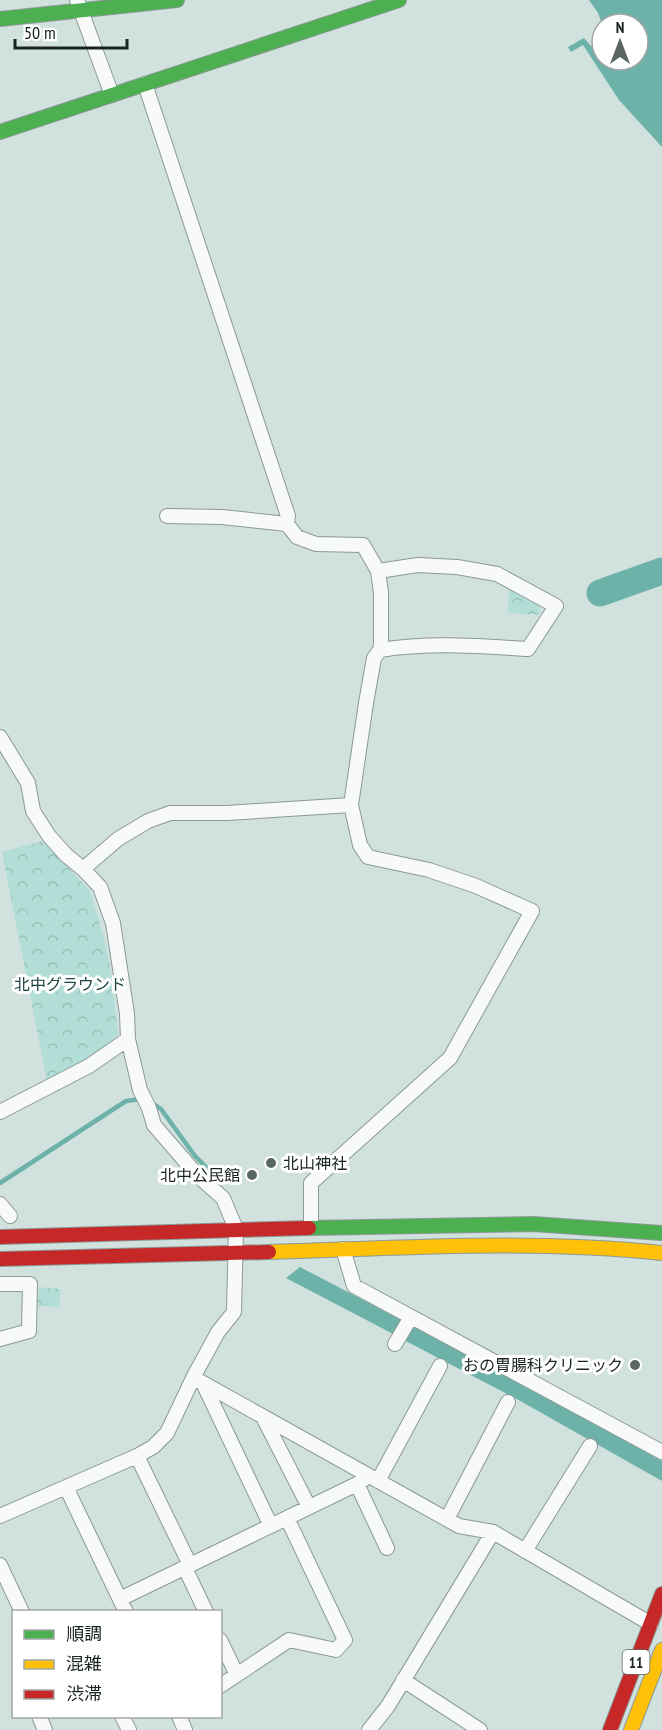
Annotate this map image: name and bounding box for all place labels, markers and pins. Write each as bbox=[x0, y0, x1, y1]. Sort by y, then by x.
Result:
place label: 北山神社 bbox=[283, 1153, 347, 1173]
marker: 北山神社 bbox=[264, 1156, 278, 1170]
place label: 北中公民館 bbox=[160, 1165, 240, 1185]
marker: 北中公民館 bbox=[245, 1168, 259, 1182]
place label: おの胃腸科クリニック bbox=[463, 1355, 623, 1375]
marker: おの胃腸科クリニック bbox=[628, 1358, 642, 1372]

